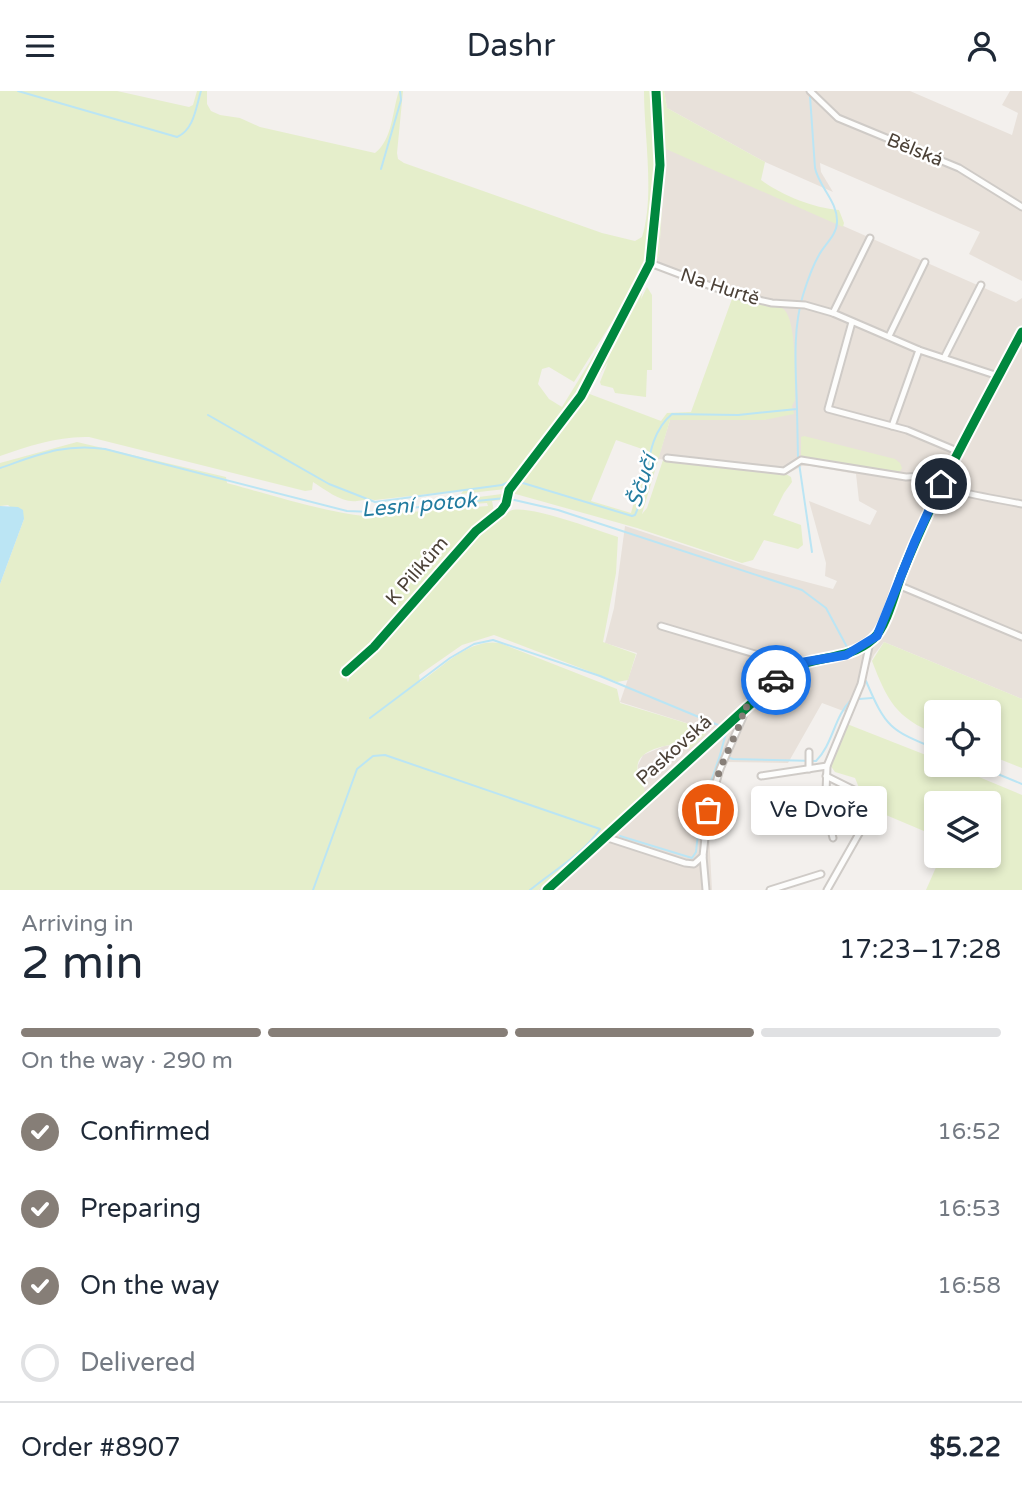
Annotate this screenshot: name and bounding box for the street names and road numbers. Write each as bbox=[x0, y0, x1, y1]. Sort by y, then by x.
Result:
street label: Bělská bbox=[884, 129, 946, 171]
street label: Na Hurtě bbox=[678, 264, 762, 310]
street label: K Pilíkům bbox=[381, 532, 453, 610]
street label: Paskovská bbox=[632, 710, 716, 790]

